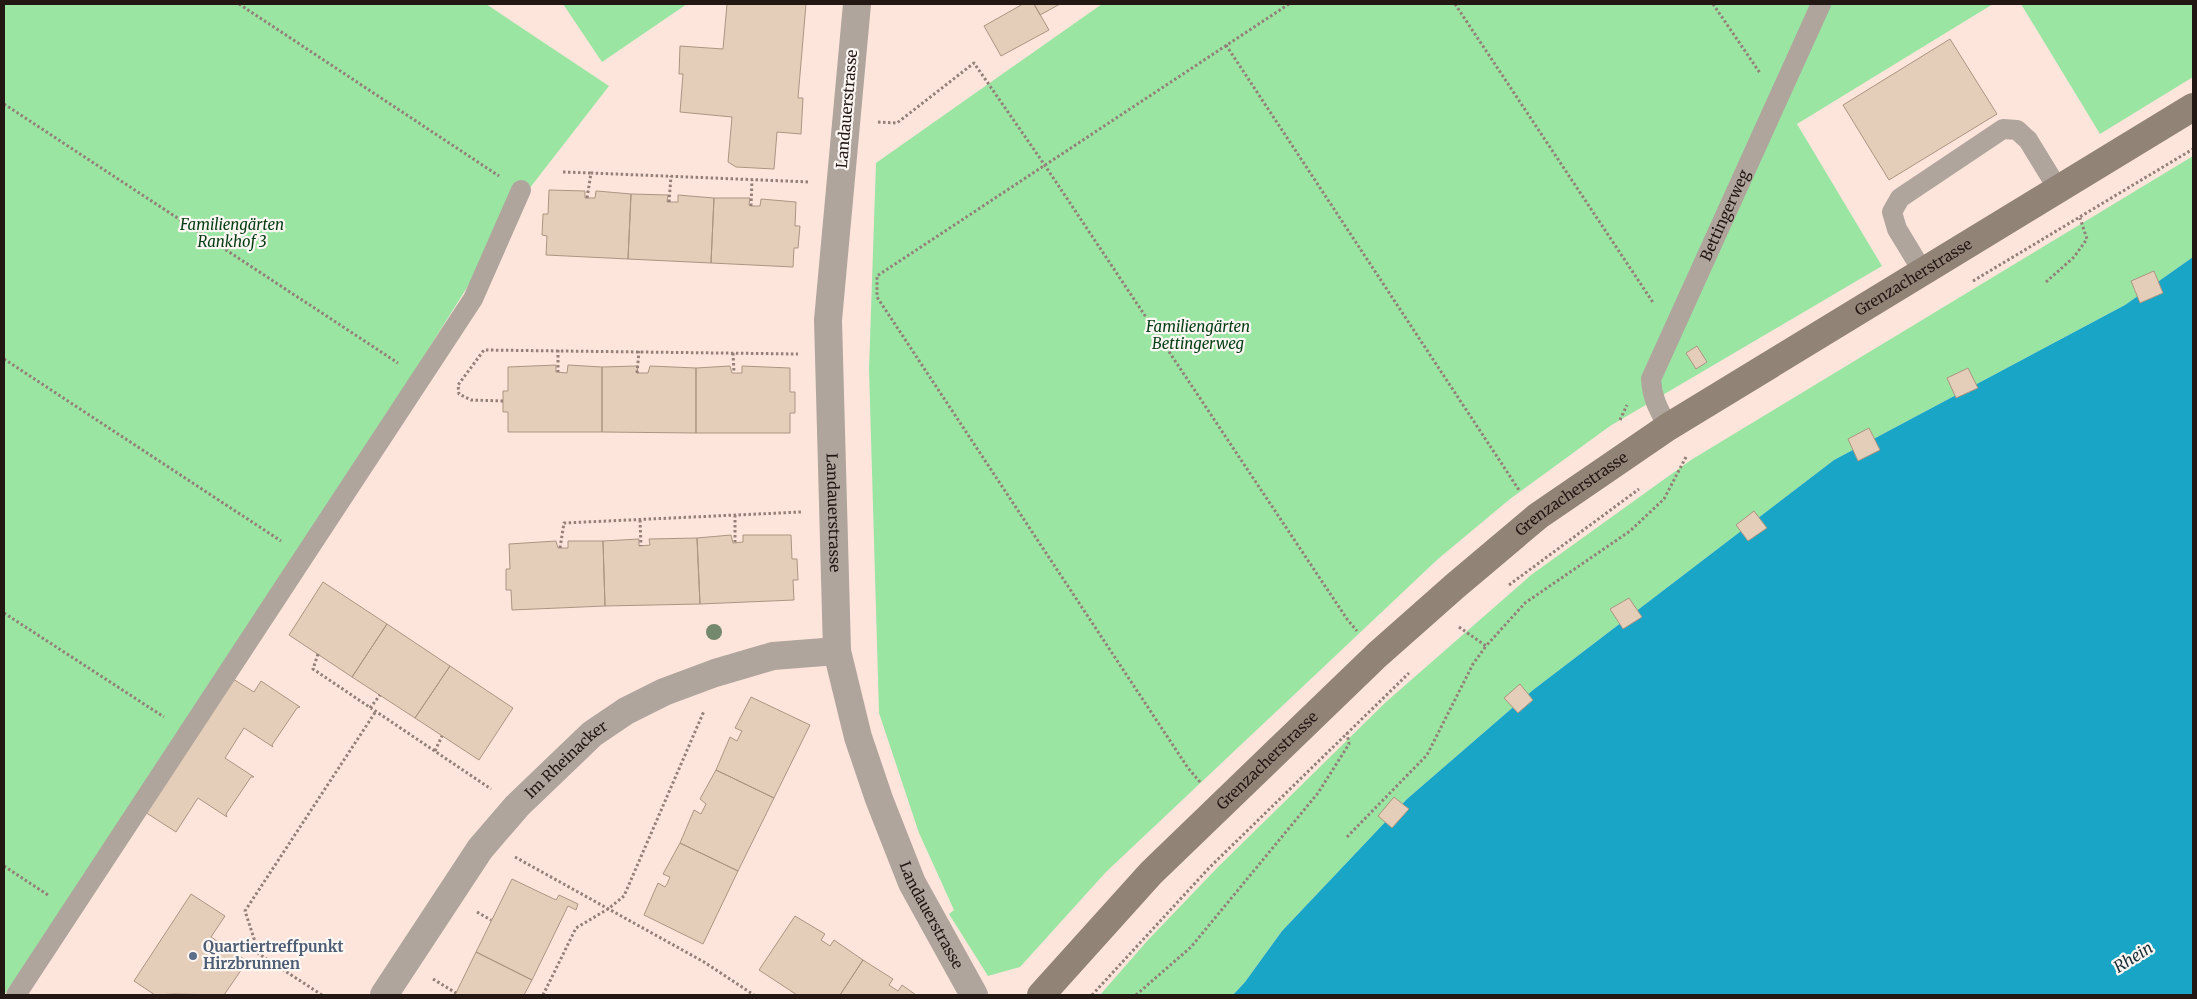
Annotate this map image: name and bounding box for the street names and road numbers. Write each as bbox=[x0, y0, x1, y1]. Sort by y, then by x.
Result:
street label: Landauerstrasse bbox=[832, 49, 861, 169]
street label: Bettingerweg bbox=[1696, 167, 1754, 264]
street label: Grenzacherstrasse bbox=[1851, 234, 1975, 320]
street label: Grenzacherstrasse bbox=[1511, 447, 1631, 540]
street label: Landauerstrasse bbox=[823, 453, 845, 573]
street label: Grenzacherstrasse bbox=[1212, 707, 1322, 814]
street label: Im Rheinacker bbox=[521, 716, 611, 802]
street label: Landauerstrasse bbox=[895, 859, 968, 972]

